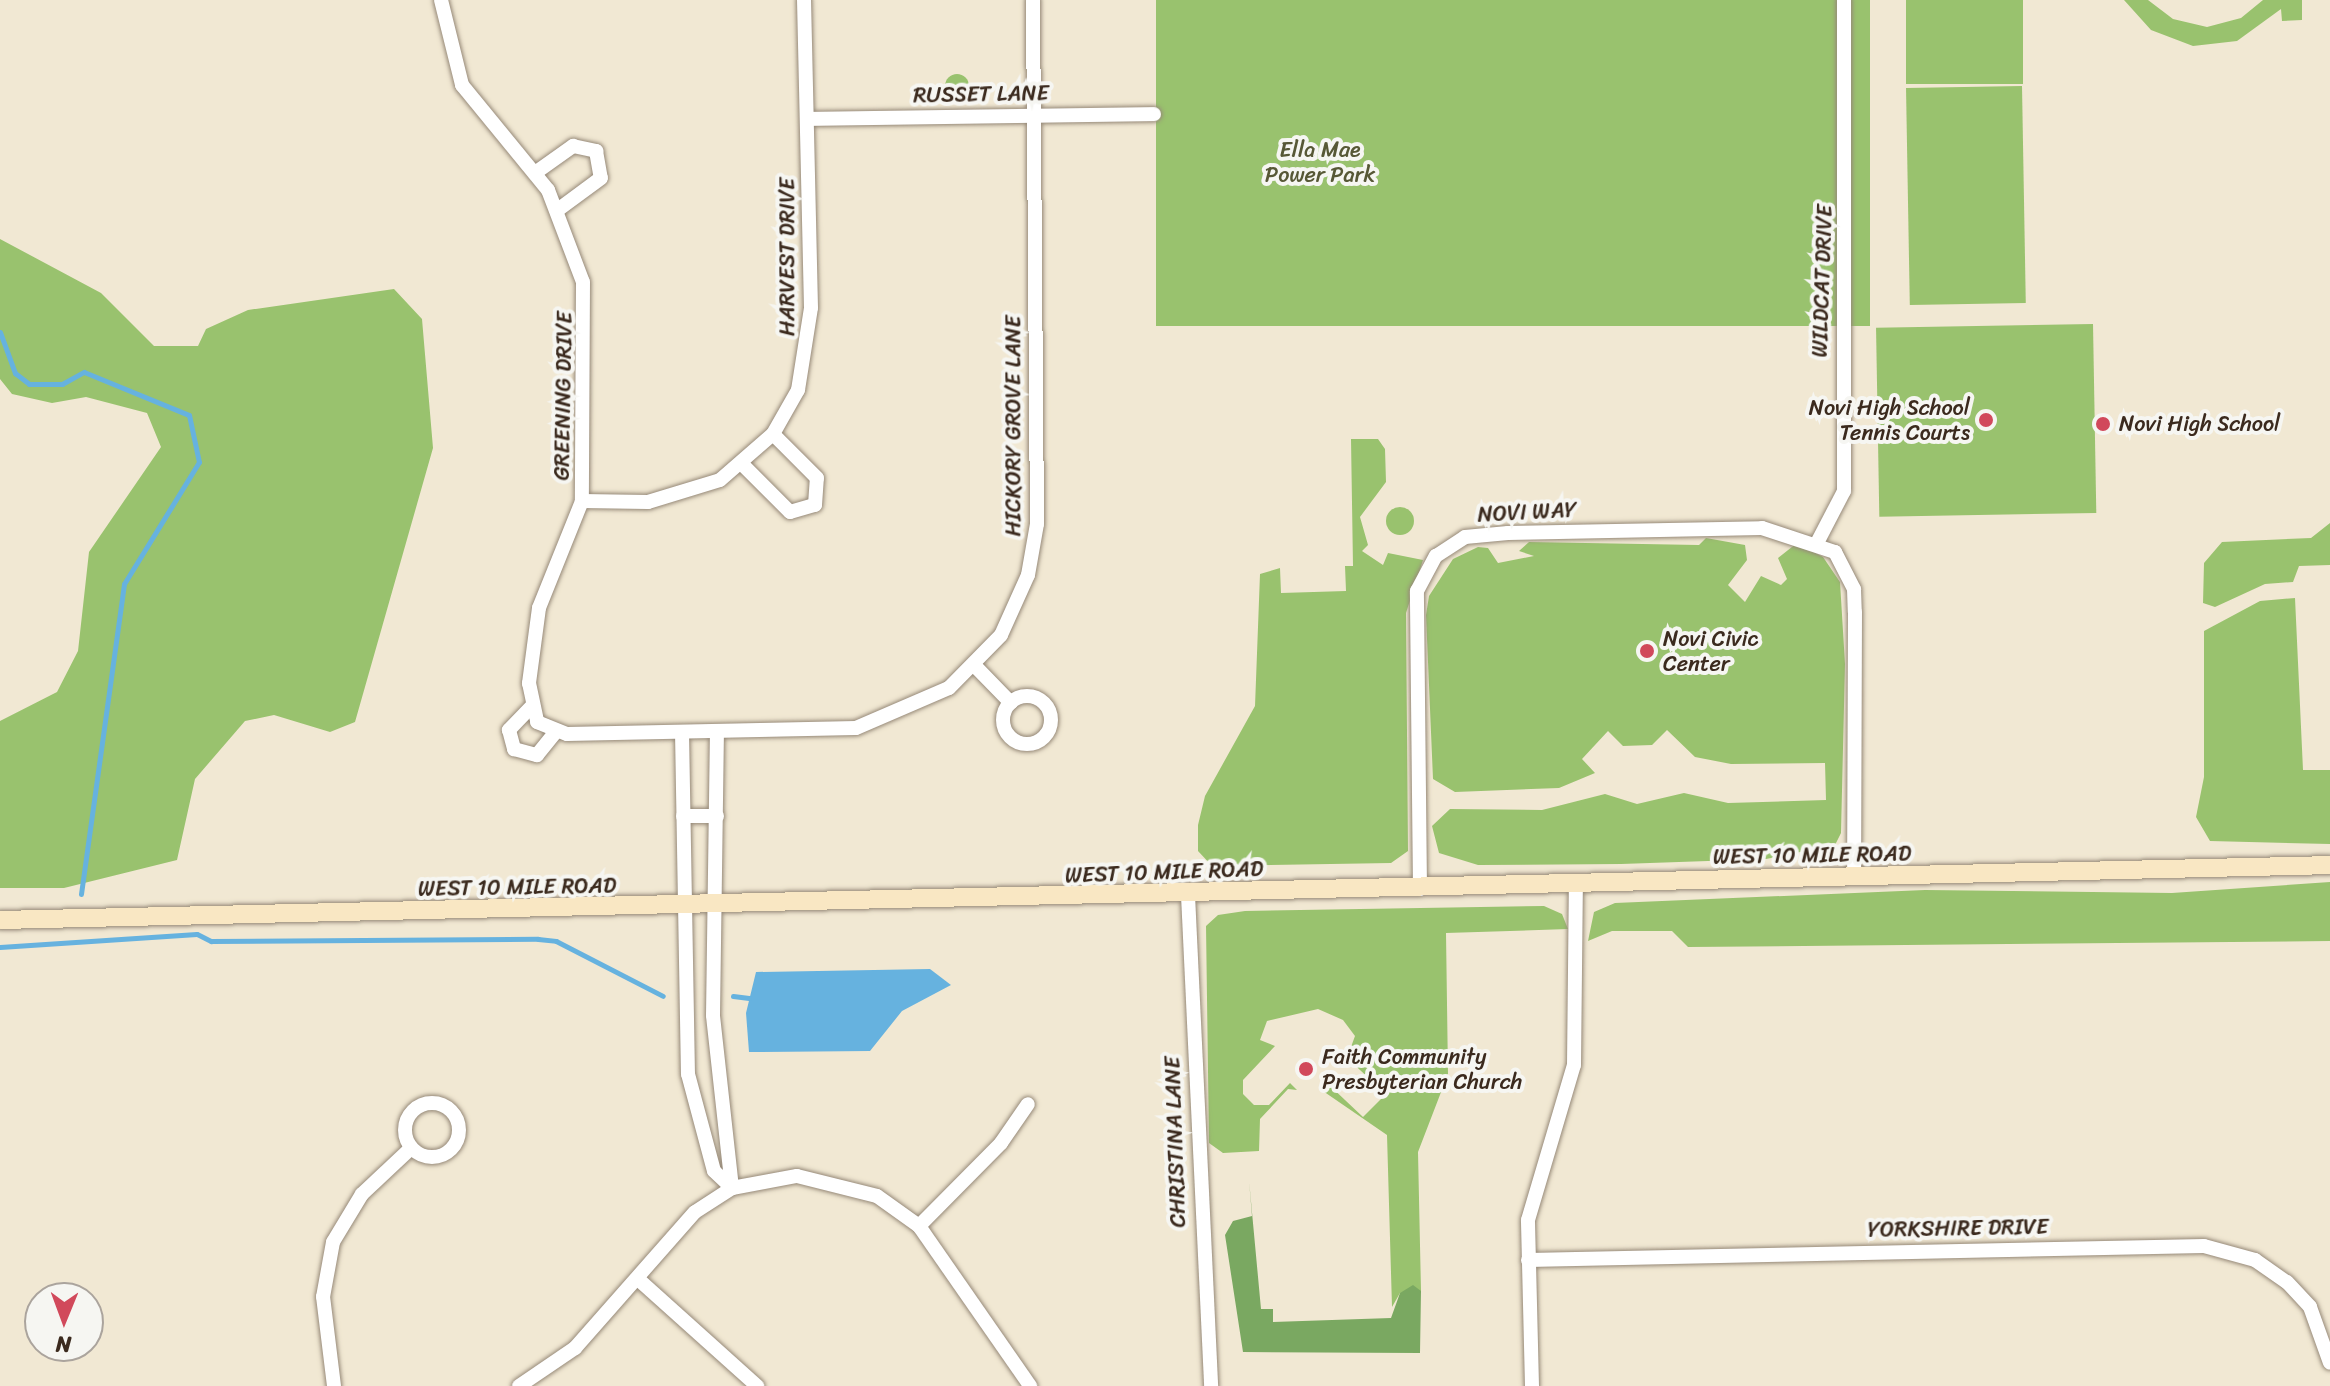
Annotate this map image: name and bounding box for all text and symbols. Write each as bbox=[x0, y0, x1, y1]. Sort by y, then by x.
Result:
street label: RUSSET LANE bbox=[913, 80, 1049, 108]
park label: Ella Mae Power Park bbox=[1265, 136, 1375, 188]
street label: HARVEST DRIVE bbox=[774, 177, 800, 337]
street label: WILDCAT DRIVE bbox=[1806, 203, 1838, 359]
street label: GREENING DRIVE bbox=[548, 311, 578, 481]
street label: HICKORY GROVE LANE bbox=[1000, 315, 1026, 537]
place label: Novi High School Tennis Courts bbox=[1807, 394, 1970, 446]
marker: Novi High School Tennis Courts bbox=[1977, 411, 1995, 429]
place label: Novi High School bbox=[2119, 411, 2282, 437]
marker: Novi High School bbox=[2094, 415, 2112, 433]
street label: NOVI WAY bbox=[1478, 496, 1576, 528]
place label: Novi Civic Center bbox=[1663, 625, 1759, 676]
marker: Novi Civic Center bbox=[1638, 642, 1656, 660]
street label: WEST 10 MILE ROAD bbox=[1713, 840, 1911, 870]
street label: WEST 10 MILE ROAD bbox=[1064, 855, 1264, 889]
street label: WEST 10 MILE ROAD bbox=[418, 872, 616, 902]
place label: Faith Community Presbyterian Church bbox=[1322, 1043, 1522, 1094]
street label: CHRISTINA LANE bbox=[1159, 1056, 1191, 1228]
marker: Faith Community Presbyterian Church bbox=[1297, 1060, 1315, 1078]
street label: YORKSHIRE DRIVE bbox=[1867, 1213, 2049, 1243]
north arrow bbox=[24, 1282, 104, 1362]
text: N bbox=[56, 1325, 72, 1364]

